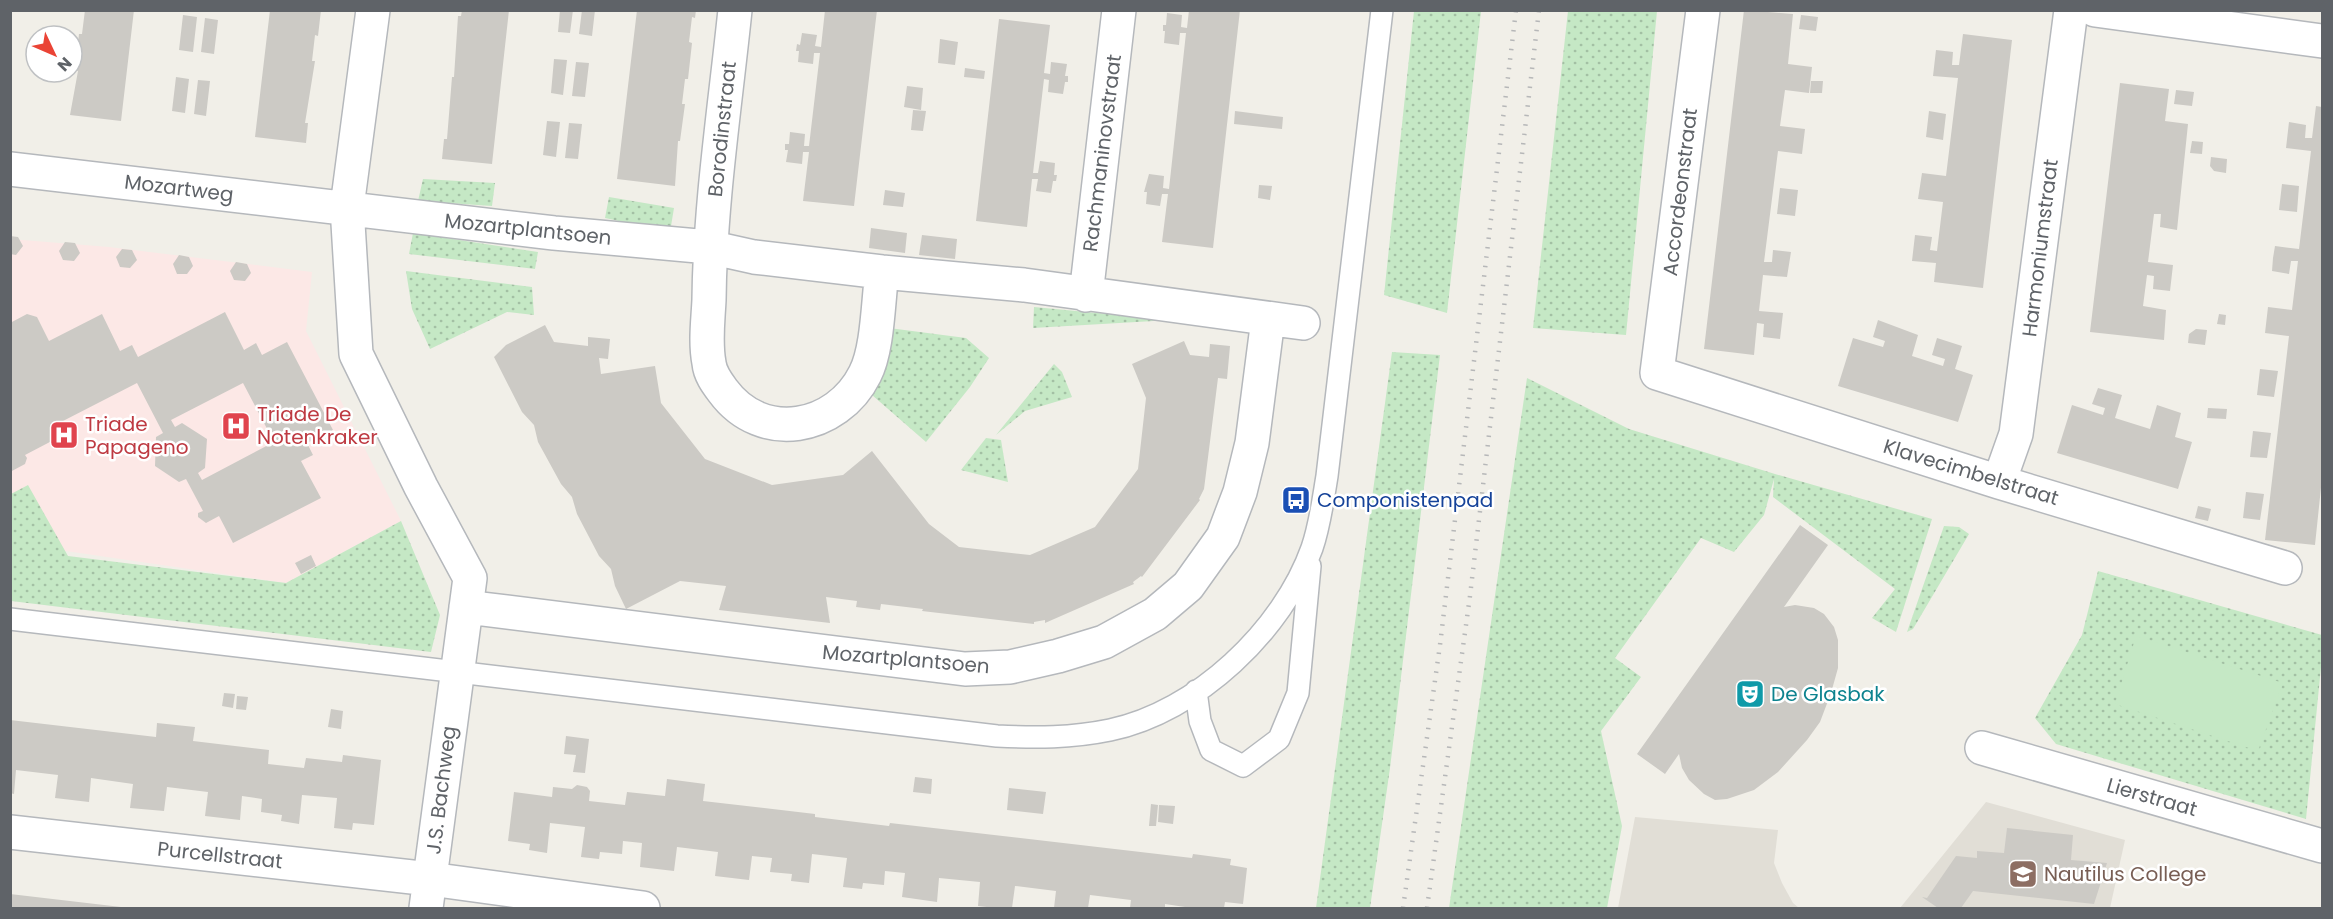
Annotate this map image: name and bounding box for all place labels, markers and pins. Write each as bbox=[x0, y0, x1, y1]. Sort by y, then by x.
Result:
place label: Triade De Notenkraker bbox=[257, 400, 378, 451]
place label: Triade Papageno bbox=[85, 410, 189, 461]
hospital icon: Triade De Notenkraker bbox=[220, 410, 252, 442]
hospital icon: Triade Papageno bbox=[48, 419, 80, 451]
bus stop icon: Componistenpad bbox=[1280, 484, 1312, 516]
place label: Componistenpad bbox=[1317, 486, 1493, 514]
theatre icon: De Glasbak bbox=[1734, 678, 1766, 710]
place label: De Glasbak bbox=[1771, 680, 1885, 708]
school or university icon: Nautilus College bbox=[2007, 858, 2039, 890]
place label: Nautilus College bbox=[2044, 860, 2206, 888]

